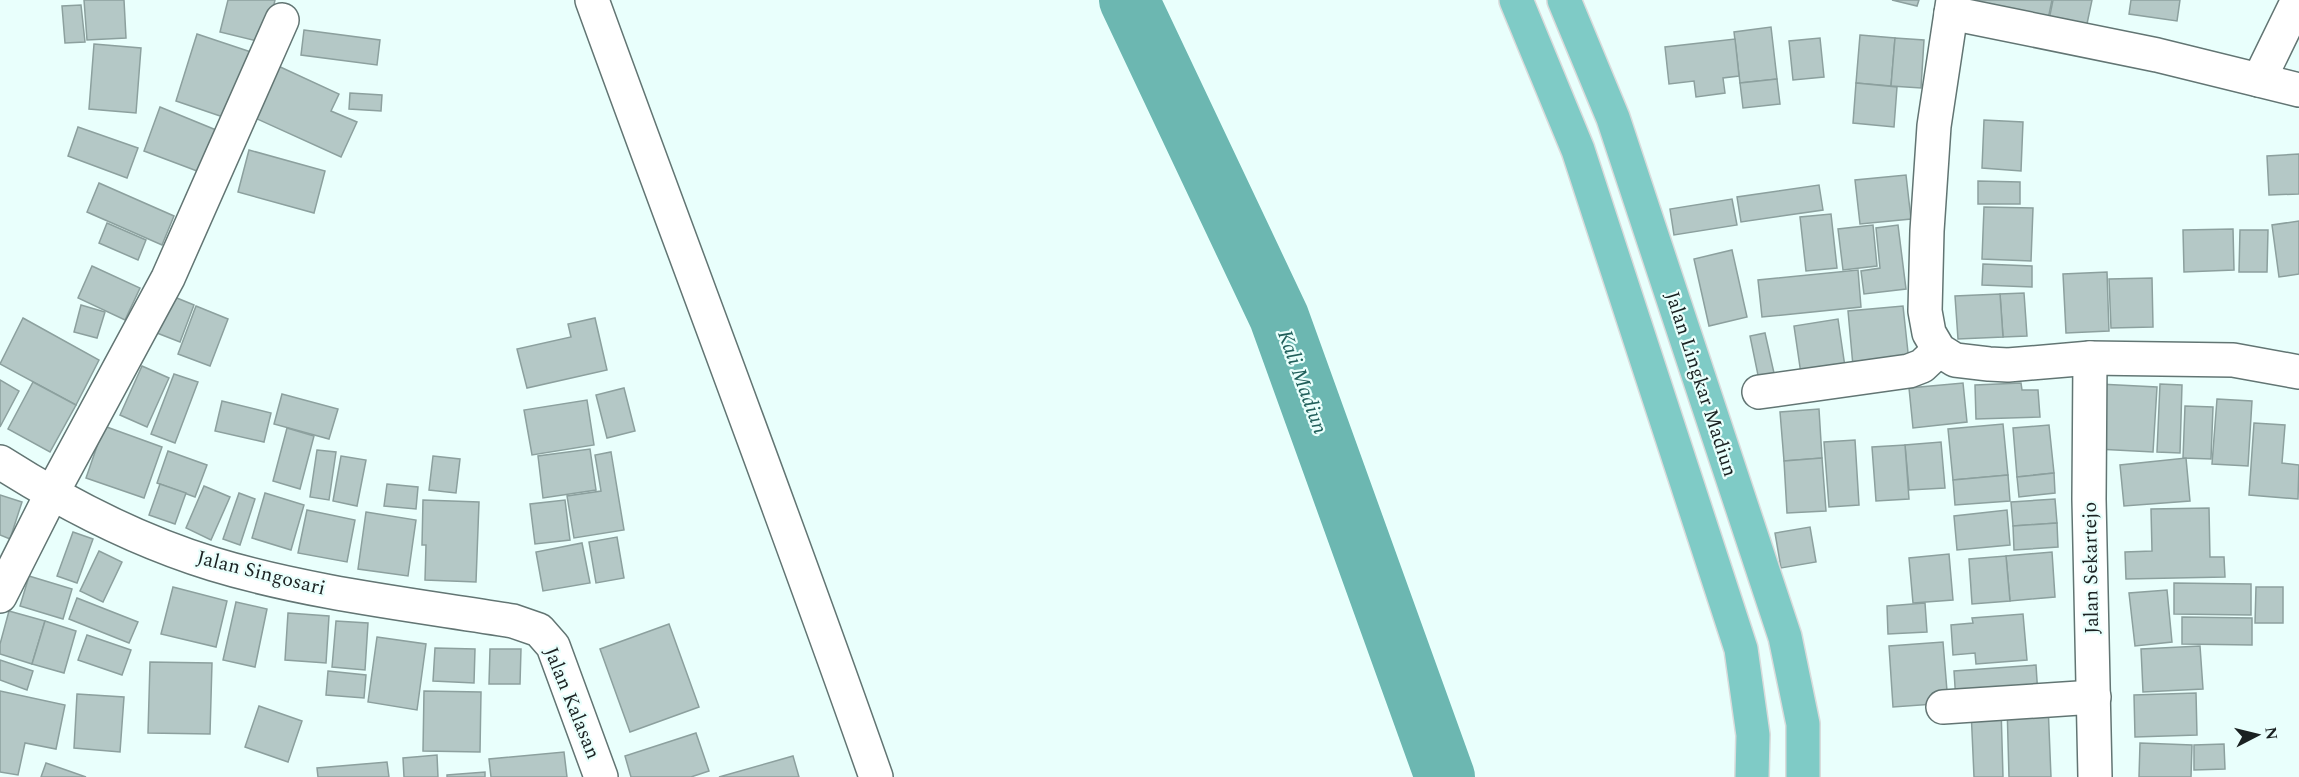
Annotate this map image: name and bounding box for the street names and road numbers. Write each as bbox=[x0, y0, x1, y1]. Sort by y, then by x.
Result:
street label: Jalan Lingkar Madiun bbox=[1657, 287, 1745, 481]
street label: Jalan Sekartejo bbox=[2075, 502, 2107, 634]
street label: Jalan Singosari bbox=[193, 543, 329, 603]
street label: Jalan Kalasan bbox=[536, 642, 608, 764]

